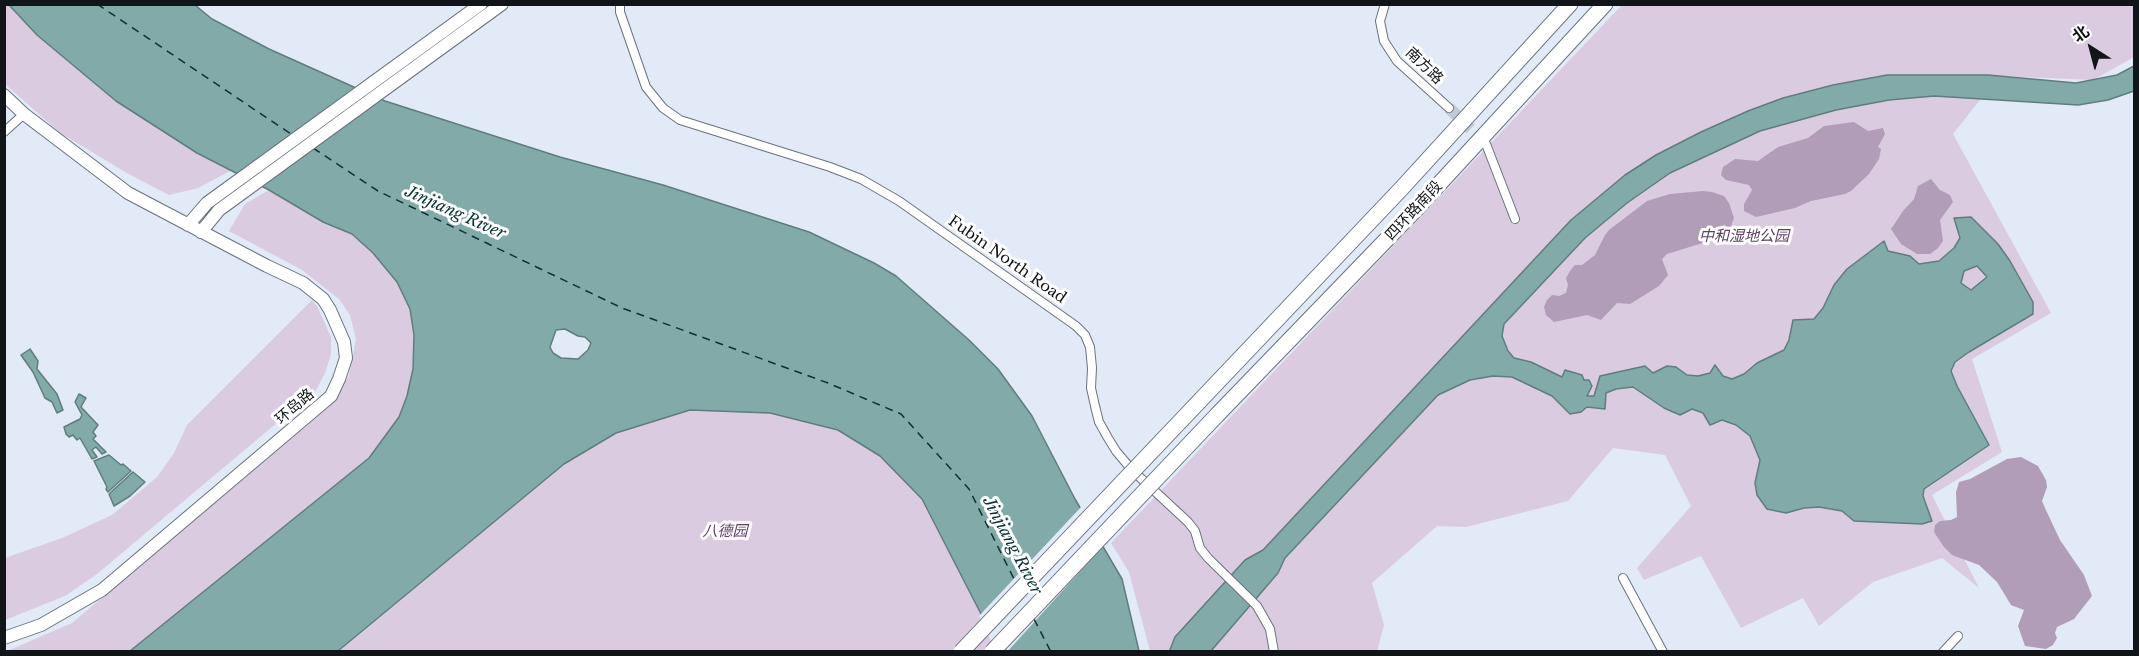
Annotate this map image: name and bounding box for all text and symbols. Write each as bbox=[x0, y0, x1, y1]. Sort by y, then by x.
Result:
north arrow bbox=[2061, 18, 2121, 78]
text: 北 bbox=[2068, 21, 2093, 46]
street label: 南方路 bbox=[1402, 44, 1446, 88]
street label: 四环路南段 bbox=[1382, 177, 1446, 245]
water label: Jinjiang River bbox=[402, 182, 508, 244]
street label: Fubin North Road bbox=[945, 213, 1069, 307]
park label: 中和湿地公园 bbox=[1699, 228, 1789, 246]
street label: 环岛路 bbox=[272, 385, 318, 429]
water label: Jinjiang River bbox=[978, 494, 1046, 598]
park label: 八德园 bbox=[703, 523, 747, 541]

